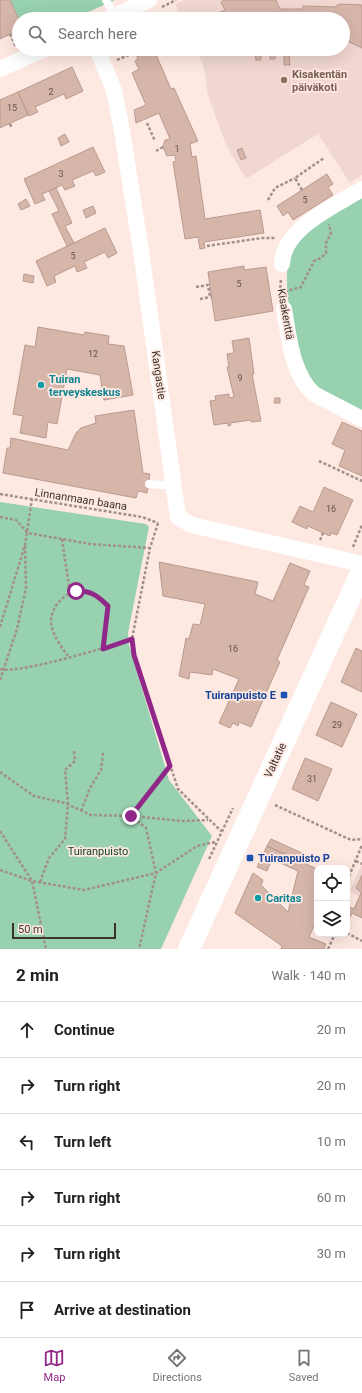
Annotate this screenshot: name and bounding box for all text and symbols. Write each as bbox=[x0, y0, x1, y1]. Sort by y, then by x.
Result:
search box bbox=[12, 12, 350, 56]
icon: search bbox=[26, 23, 48, 45]
text: Search here bbox=[58, 25, 137, 43]
place label: Kisakentän päiväkoti bbox=[292, 68, 347, 94]
marker: Kisakentän päiväkoti bbox=[279, 75, 289, 85]
house number: 2 bbox=[48, 87, 54, 97]
house number: 15 bbox=[7, 103, 17, 113]
house number: 1 bbox=[174, 144, 180, 154]
house number: 3 bbox=[58, 169, 64, 179]
house number: 5 bbox=[302, 195, 308, 205]
house number: 5 bbox=[70, 251, 76, 261]
house number: 5 bbox=[236, 279, 242, 289]
street label: Kisakenttä bbox=[275, 287, 296, 341]
house number: 12 bbox=[88, 349, 98, 359]
street label: Kangastie bbox=[149, 350, 168, 400]
place label: Tuiran terveyskeskus bbox=[49, 373, 121, 399]
house number: 9 bbox=[237, 373, 243, 383]
marker: Tuiran terveyskeskus bbox=[36, 380, 46, 390]
street label: Linnanmaan baana bbox=[34, 486, 128, 513]
house number: 16 bbox=[326, 504, 336, 514]
route start bbox=[67, 582, 85, 600]
house number: 16 bbox=[228, 644, 238, 654]
place label: Tuiranpuisto E bbox=[205, 689, 276, 702]
marker: Tuiranpuisto E bbox=[279, 690, 289, 700]
house number: 29 bbox=[332, 720, 342, 730]
street label: Valtatie bbox=[262, 741, 289, 780]
house number: 31 bbox=[307, 774, 317, 784]
route end bbox=[122, 807, 140, 825]
park label: Tuiranpuisto bbox=[68, 845, 128, 858]
place label: Tuiranpuisto P bbox=[258, 852, 330, 865]
marker: Tuiranpuisto P bbox=[245, 853, 255, 863]
map controls bbox=[314, 865, 350, 937]
button: locate bbox=[314, 865, 350, 901]
place label: Caritas bbox=[266, 892, 302, 905]
marker: Caritas bbox=[253, 893, 263, 903]
button: layers bbox=[314, 901, 350, 937]
scale bar bbox=[12, 921, 116, 940]
text: 50 m bbox=[18, 923, 43, 936]
text: 2 min bbox=[16, 965, 59, 985]
text: Walk · 140 m bbox=[271, 968, 346, 983]
icon: ahead bbox=[16, 1019, 38, 1041]
text: Continue bbox=[54, 1021, 115, 1039]
text: 20 m bbox=[317, 1022, 346, 1037]
icon: right bbox=[16, 1075, 38, 1097]
text: Turn right bbox=[54, 1077, 120, 1095]
text: 20 m bbox=[317, 1078, 346, 1093]
icon: left bbox=[16, 1131, 38, 1153]
text: Turn left bbox=[54, 1133, 111, 1151]
text: 10 m bbox=[317, 1134, 346, 1149]
icon: right bbox=[16, 1187, 38, 1209]
text: Turn right bbox=[54, 1189, 120, 1207]
text: 60 m bbox=[317, 1190, 346, 1205]
icon: right bbox=[16, 1243, 38, 1265]
text: Turn right bbox=[54, 1245, 120, 1263]
text: 30 m bbox=[317, 1246, 346, 1261]
icon: arrive bbox=[16, 1299, 38, 1321]
text: Arrive at destination bbox=[54, 1301, 191, 1319]
tab: Map bbox=[43, 1347, 65, 1384]
tab: Directions bbox=[152, 1347, 202, 1384]
tab: Saved bbox=[289, 1347, 319, 1384]

